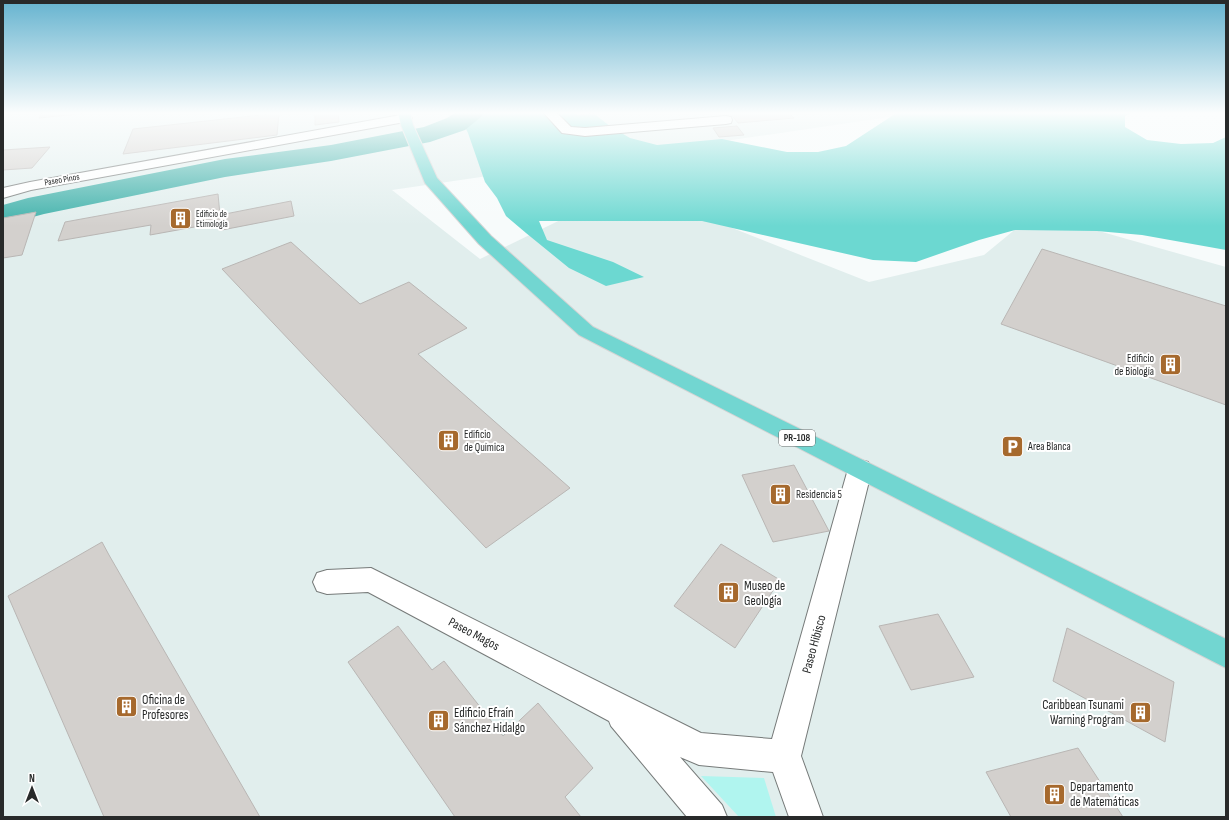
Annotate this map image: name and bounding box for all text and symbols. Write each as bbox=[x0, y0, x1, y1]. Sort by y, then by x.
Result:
street label: Paseo Pinos bbox=[44, 172, 80, 188]
building icon: Edificio de Etimología bbox=[167, 206, 193, 232]
place label: Edificio de Etimología bbox=[196, 209, 228, 230]
building icon: Edificio de Biología bbox=[1157, 351, 1183, 377]
place label: Edificio de Biología bbox=[1114, 352, 1154, 378]
building icon: Edificio de Química bbox=[436, 427, 462, 453]
place label: Edificio de Química bbox=[464, 428, 504, 454]
road number: PR-108 bbox=[779, 430, 815, 446]
parking icon: Area Blanca bbox=[1000, 433, 1026, 459]
place label: Area Blanca bbox=[1027, 440, 1071, 453]
building icon: Residencia 5 bbox=[767, 481, 793, 507]
place label: Residencia 5 bbox=[796, 488, 842, 501]
place label: Museo de Geología bbox=[744, 578, 785, 609]
building icon: Museo de Geología bbox=[715, 580, 741, 606]
street label: Paseo Hibisco bbox=[799, 613, 829, 675]
street label: Paseo Magos bbox=[446, 614, 503, 654]
place label: Oficina de Profesores bbox=[142, 692, 189, 723]
building icon: Oficina de Profesores bbox=[114, 694, 140, 720]
place label: Caribbean Tsunami Warning Program bbox=[1042, 697, 1124, 728]
building icon: Caribbean Tsunami Warning Program bbox=[1127, 699, 1153, 725]
place label: Edificio Efraín Sánchez Hidalgo bbox=[454, 705, 525, 736]
building icon: Edificio Efraín Sánchez Hidalgo bbox=[426, 707, 452, 733]
north arrow bbox=[12, 768, 52, 808]
text: N bbox=[29, 772, 35, 785]
place label: Departamento de Matemáticas bbox=[1070, 779, 1139, 810]
building icon: Departamento de Matemáticas bbox=[1041, 781, 1067, 807]

